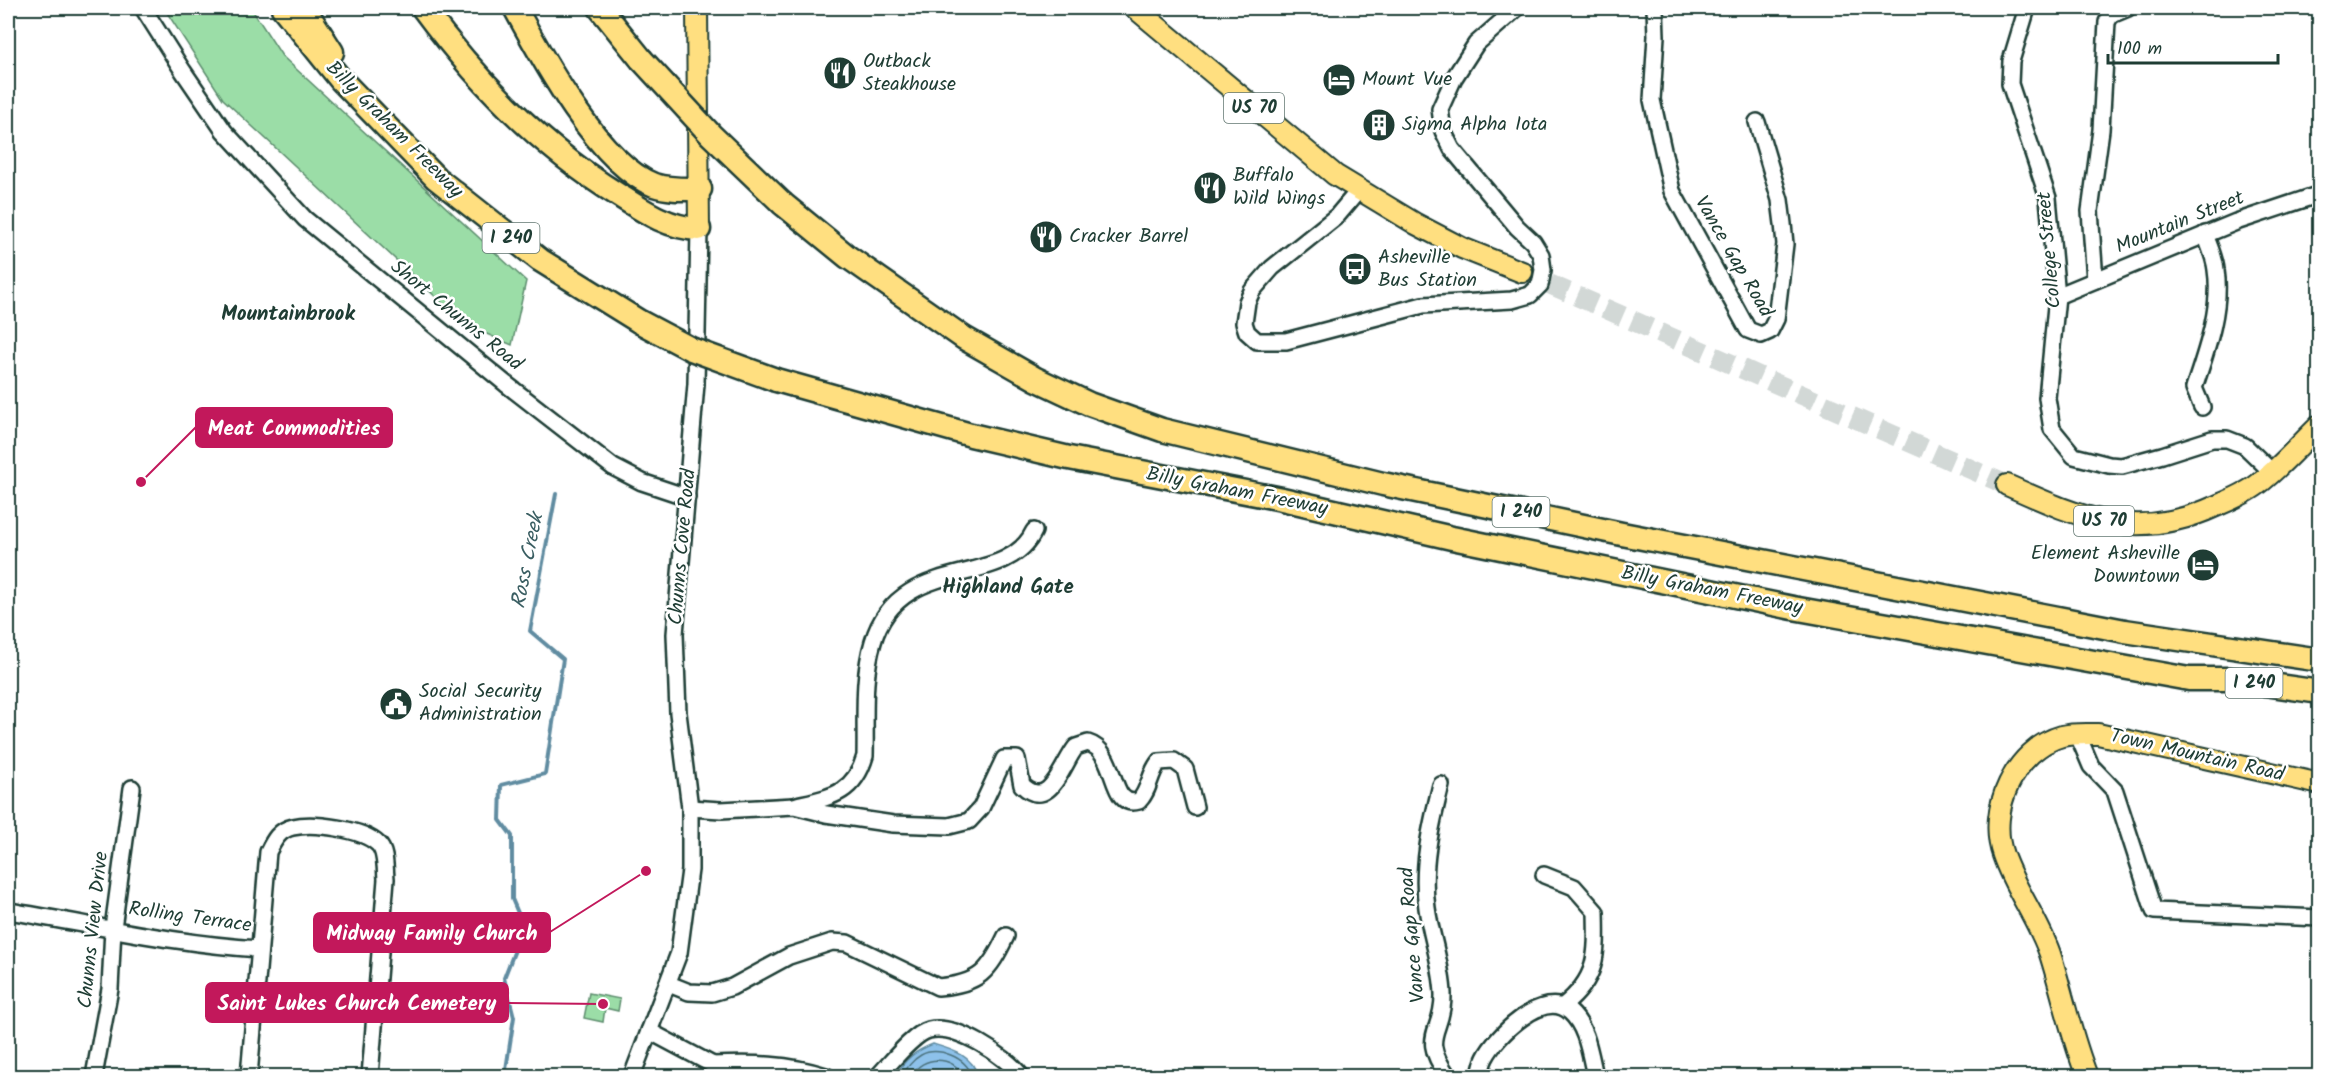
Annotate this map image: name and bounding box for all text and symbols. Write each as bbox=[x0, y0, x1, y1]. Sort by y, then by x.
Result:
scale bar bbox=[2108, 27, 2278, 65]
text: 100 m bbox=[2117, 35, 2162, 64]
place label: Outback Steakhouse bbox=[863, 46, 956, 101]
street label: Billy Graham Freeway bbox=[318, 54, 471, 207]
restaurant icon: Outback Steakhouse bbox=[822, 55, 858, 91]
hotel icon: Mount Vue bbox=[1321, 62, 1357, 98]
place label: Mount Vue bbox=[1362, 64, 1452, 96]
road number: US 70 bbox=[1224, 93, 1284, 123]
building icon: Sigma Alpha Iota bbox=[1361, 107, 1397, 143]
place label: Sigma Alpha Iota bbox=[1402, 109, 1547, 141]
place label: Buffalo Wild Wings bbox=[1233, 160, 1326, 215]
restaurant icon: Buffalo Wild Wings bbox=[1192, 170, 1228, 206]
street label: Mountain Street bbox=[2111, 183, 2249, 263]
street label: Vance Gap Road bbox=[1685, 190, 1781, 325]
street label: College Street bbox=[2029, 190, 2071, 310]
restaurant icon: Cracker Barrel bbox=[1028, 219, 1064, 255]
place label: Cracker Barrel bbox=[1069, 221, 1188, 253]
road number: I 240 bbox=[482, 223, 540, 253]
place label: Asheville Bus Station bbox=[1378, 242, 1477, 297]
bus stop icon: Asheville Bus Station bbox=[1337, 251, 1373, 287]
street label: Short Chunns Road bbox=[383, 252, 530, 380]
district label: Mountainbrook bbox=[221, 298, 355, 331]
callout: Meat Commodities bbox=[196, 408, 392, 447]
text: Meat Commodities bbox=[208, 413, 381, 446]
street label: Billy Graham Freeway bbox=[1144, 459, 1331, 525]
street label: Chunns Cove Road bbox=[660, 466, 706, 626]
road number: I 240 bbox=[1492, 497, 1550, 527]
road number: US 70 bbox=[2074, 506, 2134, 536]
water label: Ross Creek bbox=[503, 507, 554, 611]
place label: Element Asheville Downtown bbox=[2031, 538, 2180, 593]
hotel icon: Element Asheville Downtown bbox=[2185, 547, 2221, 583]
street label: Billy Graham Freeway bbox=[1619, 558, 1806, 624]
district label: Highland Gate bbox=[942, 571, 1074, 604]
road number: I 240 bbox=[2226, 668, 2282, 698]
place label: Social Security Administration bbox=[419, 676, 542, 731]
public building icon: Social Security Administration bbox=[378, 686, 414, 722]
street label: Town Mountain Road bbox=[2107, 720, 2288, 792]
street label: Chunns View Drive bbox=[70, 850, 118, 1010]
street label: Vance Gap Road bbox=[1391, 865, 1435, 1004]
street label: Rolling Terrace bbox=[127, 894, 253, 942]
callout: Midway Family Church bbox=[314, 913, 550, 952]
text: Midway Family Church bbox=[326, 918, 538, 951]
callout: Saint Lukes Church Cemetery bbox=[206, 983, 508, 1022]
text: Saint Lukes Church Cemetery bbox=[218, 988, 496, 1021]

